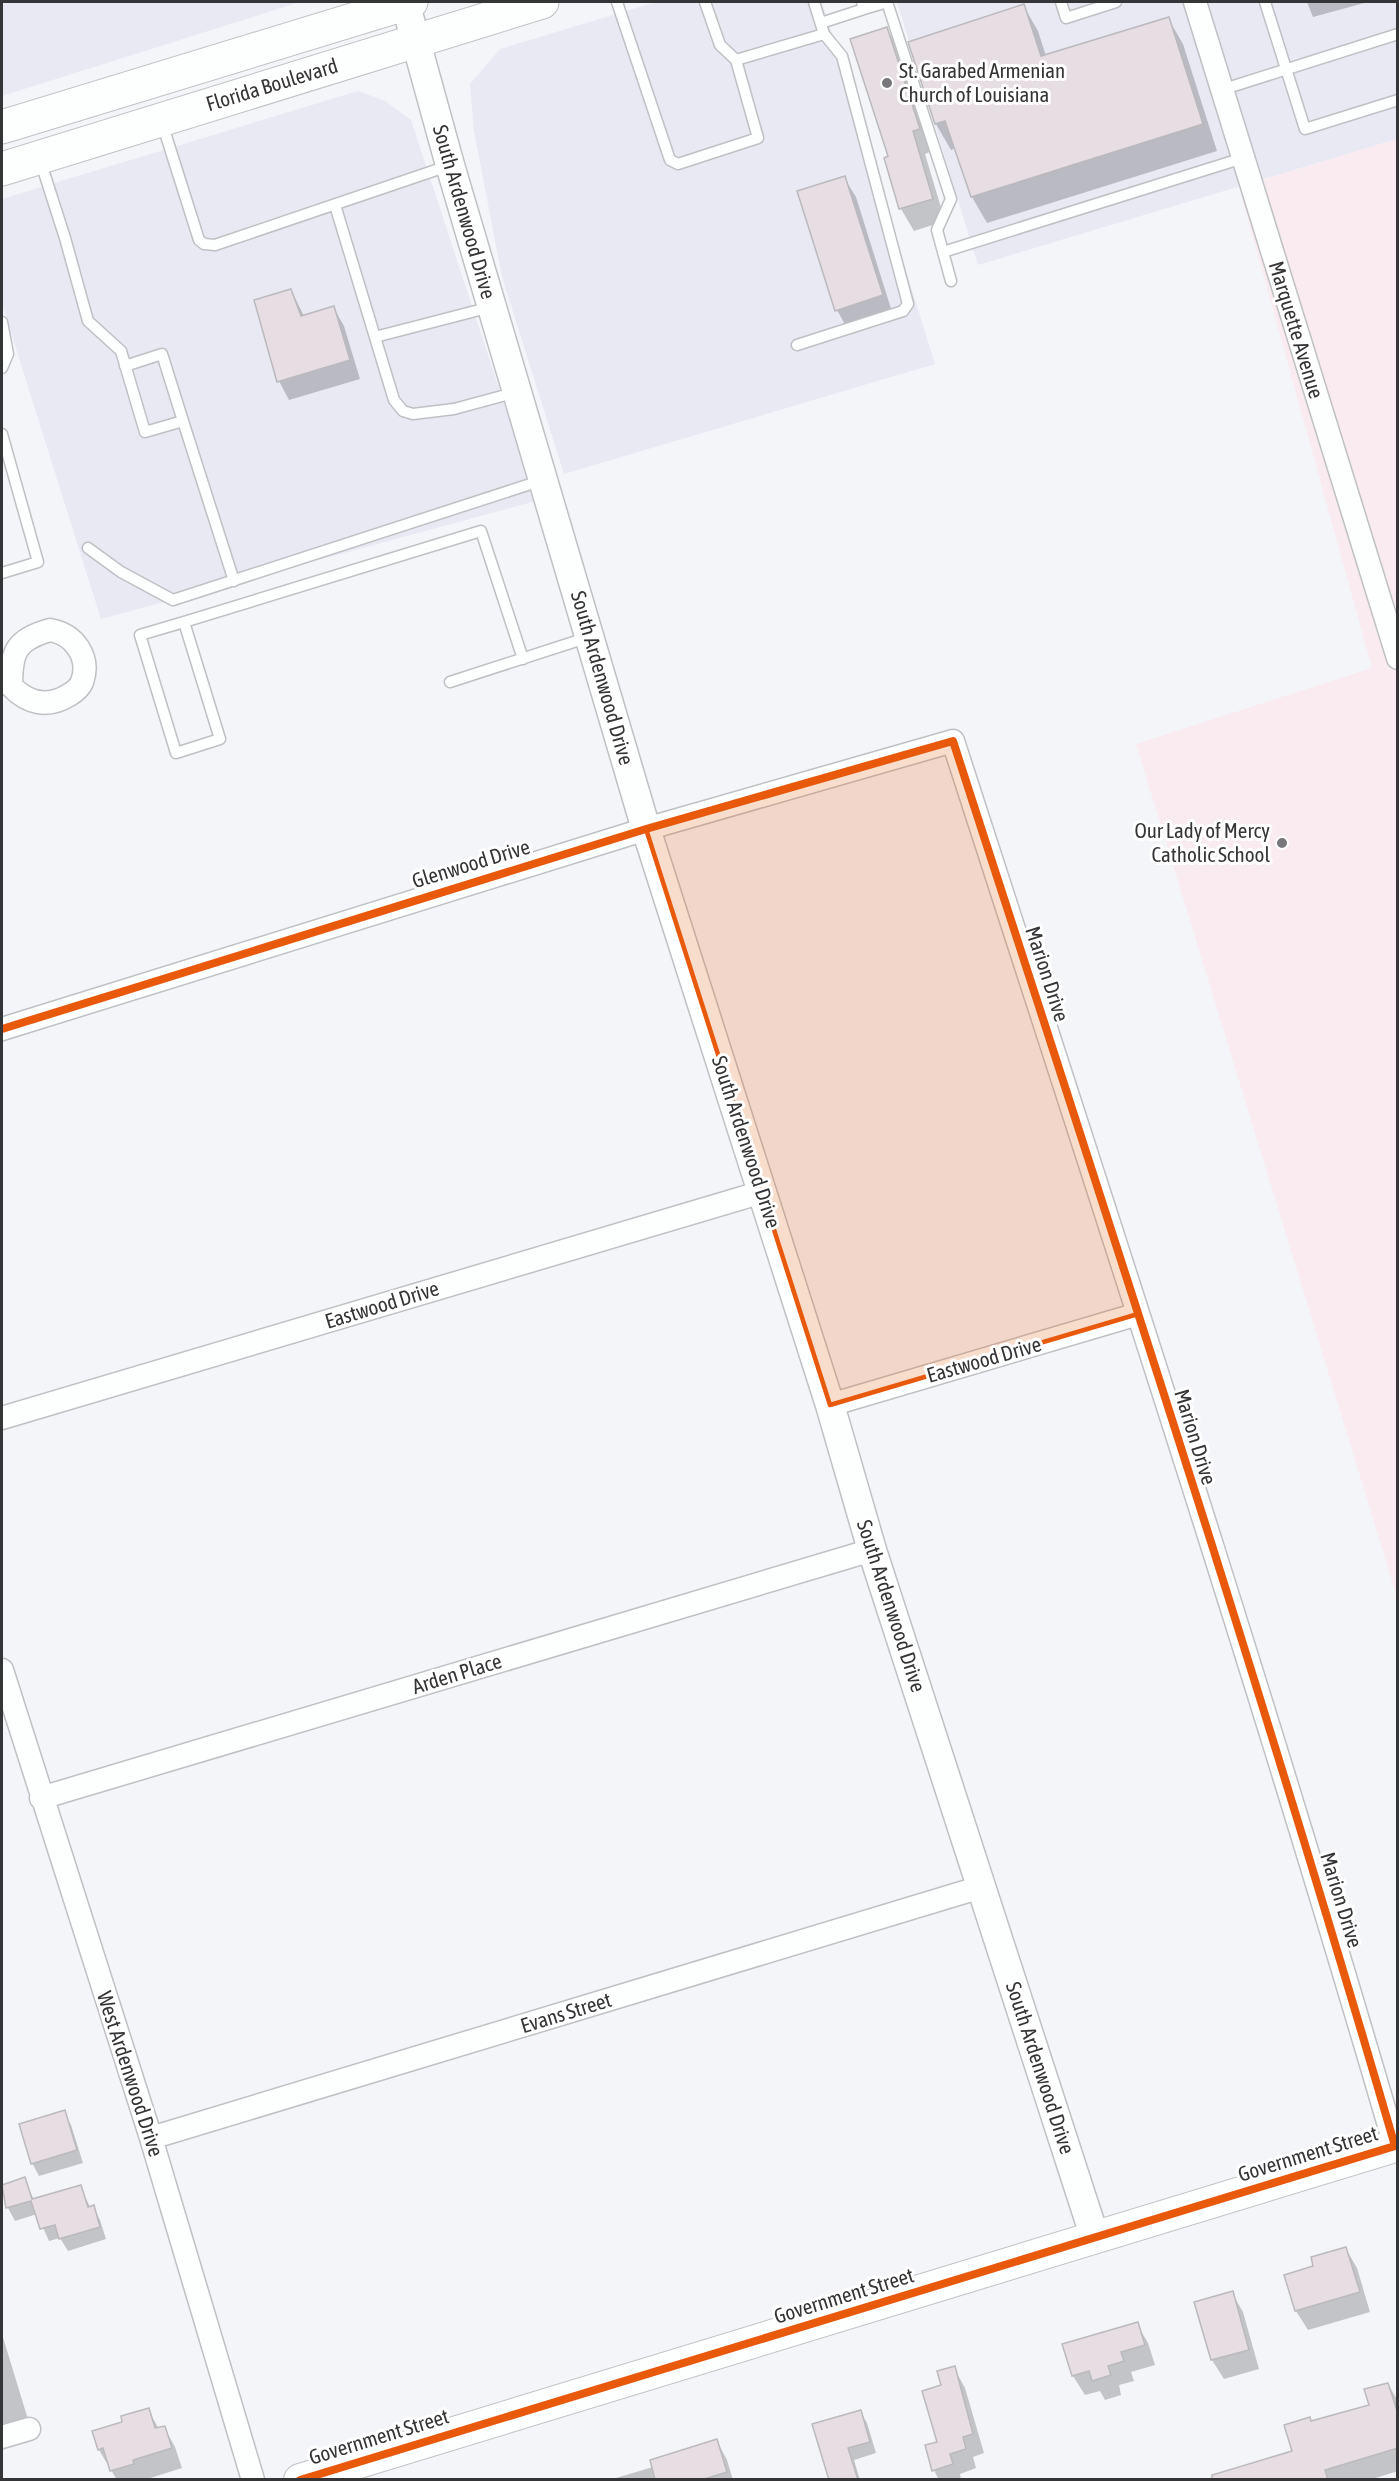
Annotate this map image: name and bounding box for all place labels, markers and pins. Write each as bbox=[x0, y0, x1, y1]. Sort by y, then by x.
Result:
place label: St. Garabed Armenian Church of Louisiana bbox=[899, 58, 1065, 106]
marker: St. Garabed Armenian Church of Louisiana bbox=[880, 76, 894, 90]
place label: Our Lady of Mercy Catholic School bbox=[1134, 818, 1270, 866]
marker: Our Lady of Mercy Catholic School bbox=[1275, 836, 1289, 850]

